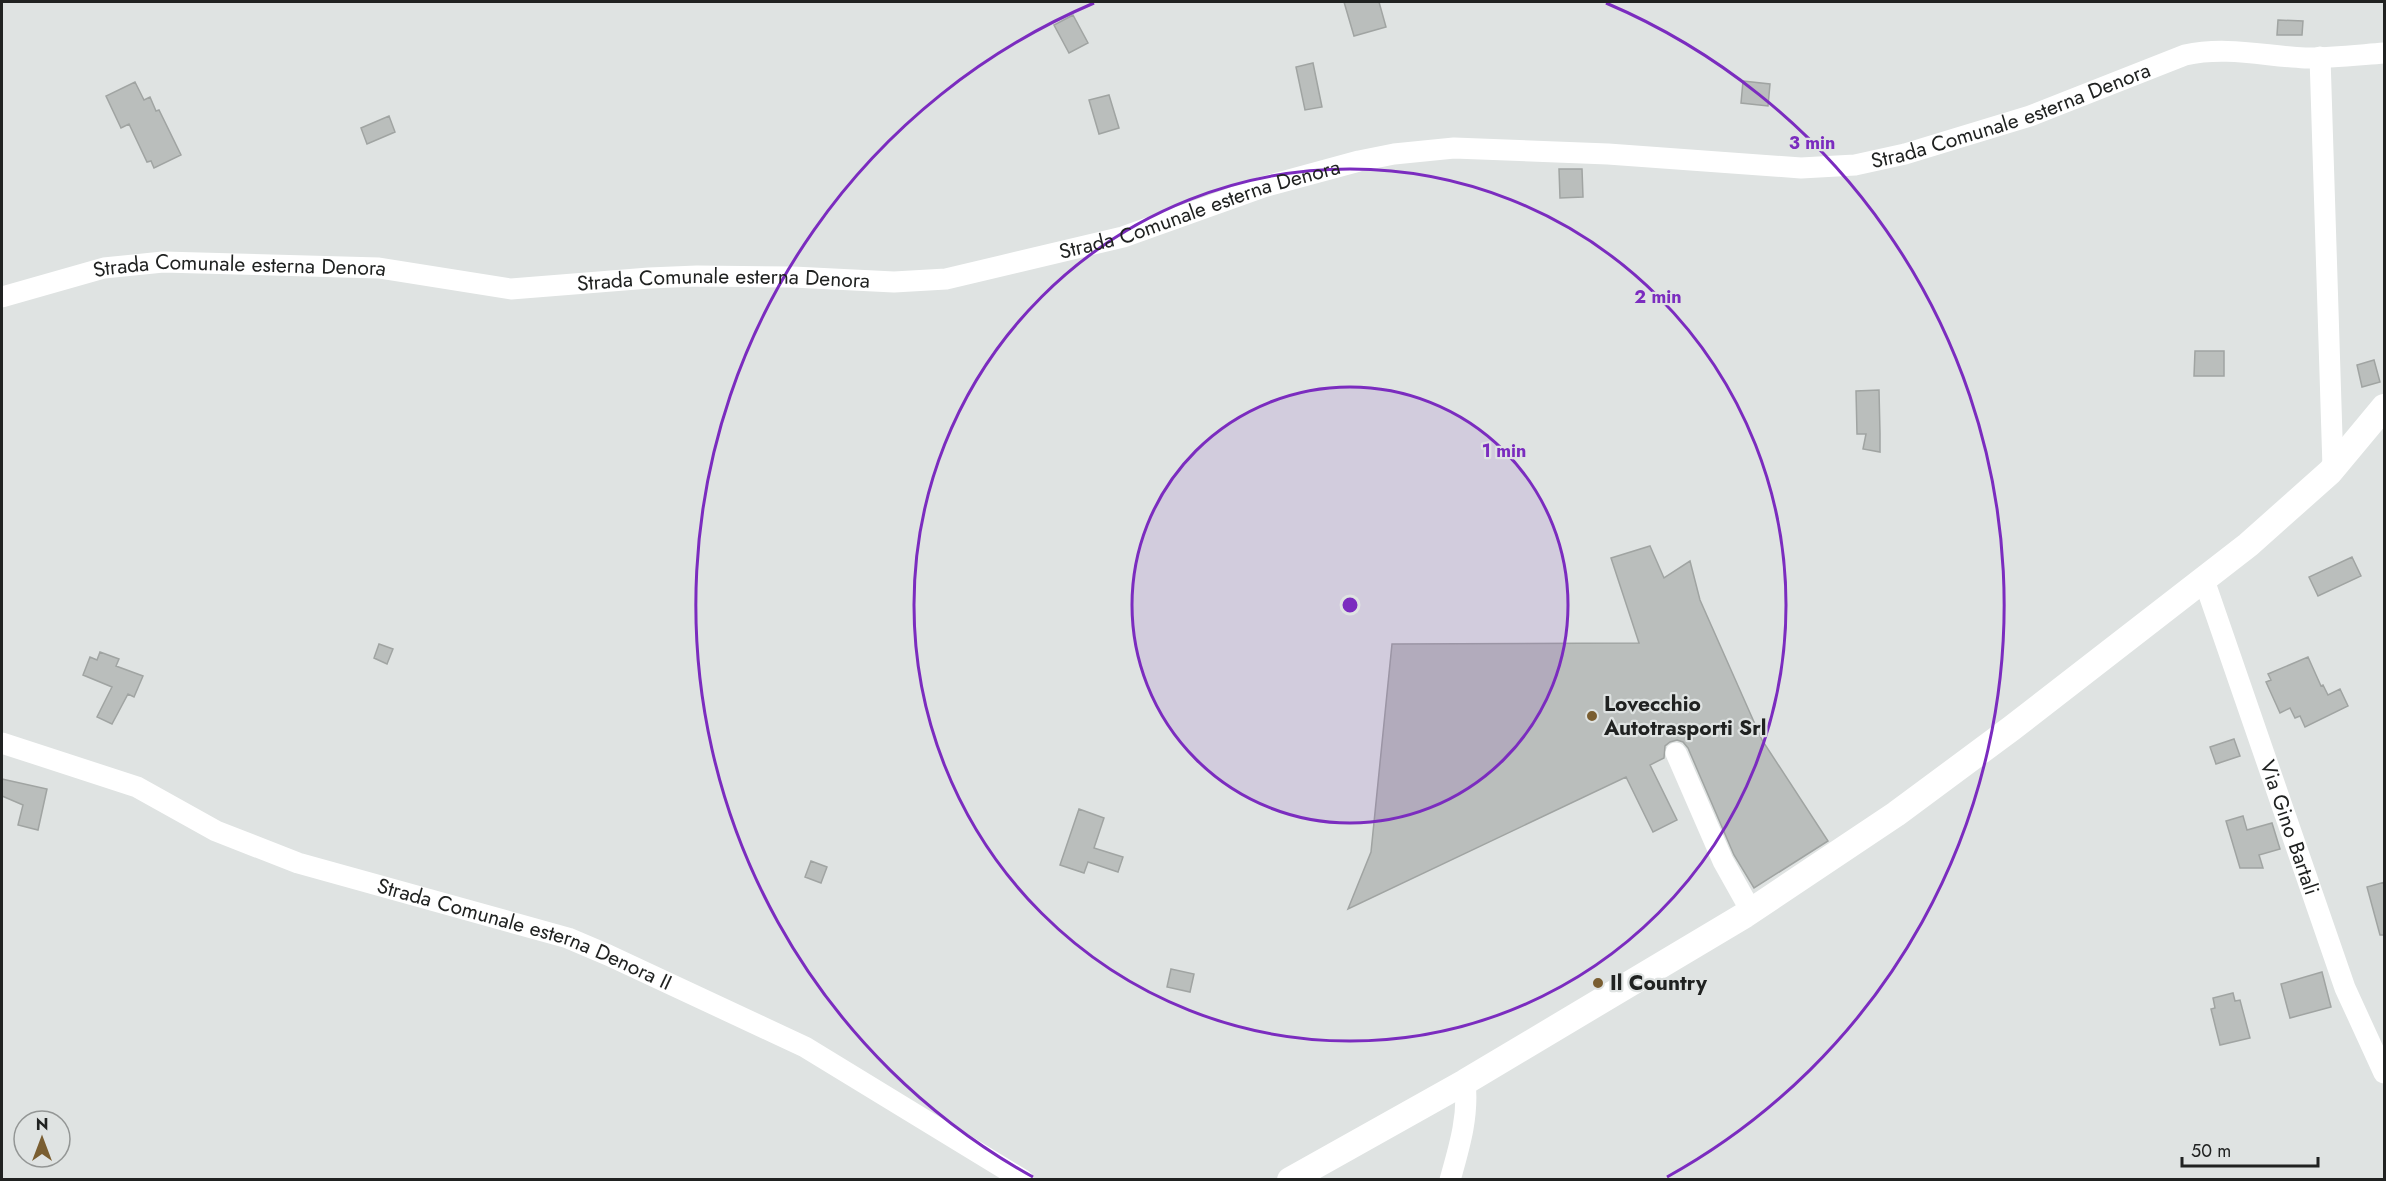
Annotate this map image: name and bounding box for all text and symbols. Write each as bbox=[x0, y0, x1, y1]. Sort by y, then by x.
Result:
street label: Strada Comunale esterna Denora bbox=[1868, 55, 2155, 176]
text: 3 min bbox=[1789, 130, 1835, 156]
street label: Strada Comunale esterna Denora bbox=[1056, 152, 1344, 267]
street label: Strada Comunale esterna Denora bbox=[90, 246, 389, 285]
street label: Strada Comunale esterna Denora bbox=[576, 261, 871, 299]
text: 2 min bbox=[1634, 284, 1682, 310]
text: 1 min bbox=[1482, 438, 1526, 464]
centre of rings bbox=[1340, 595, 1360, 615]
place label: Lovecchio Autotrasporti Srl bbox=[1603, 689, 1767, 743]
marker: Lovecchio Autotrasporti Srl bbox=[1585, 709, 1599, 723]
street label: Via Gino Bartali bbox=[2252, 756, 2327, 899]
street label: Strada Comunale esterna Denora II bbox=[374, 871, 677, 998]
place label: Il Country bbox=[1610, 968, 1708, 998]
marker: Il Country bbox=[1591, 976, 1605, 990]
north arrow bbox=[12, 1109, 72, 1169]
text: N bbox=[36, 1113, 48, 1136]
scale bar bbox=[2182, 1130, 2318, 1168]
text: 50 m bbox=[2191, 1138, 2231, 1164]

